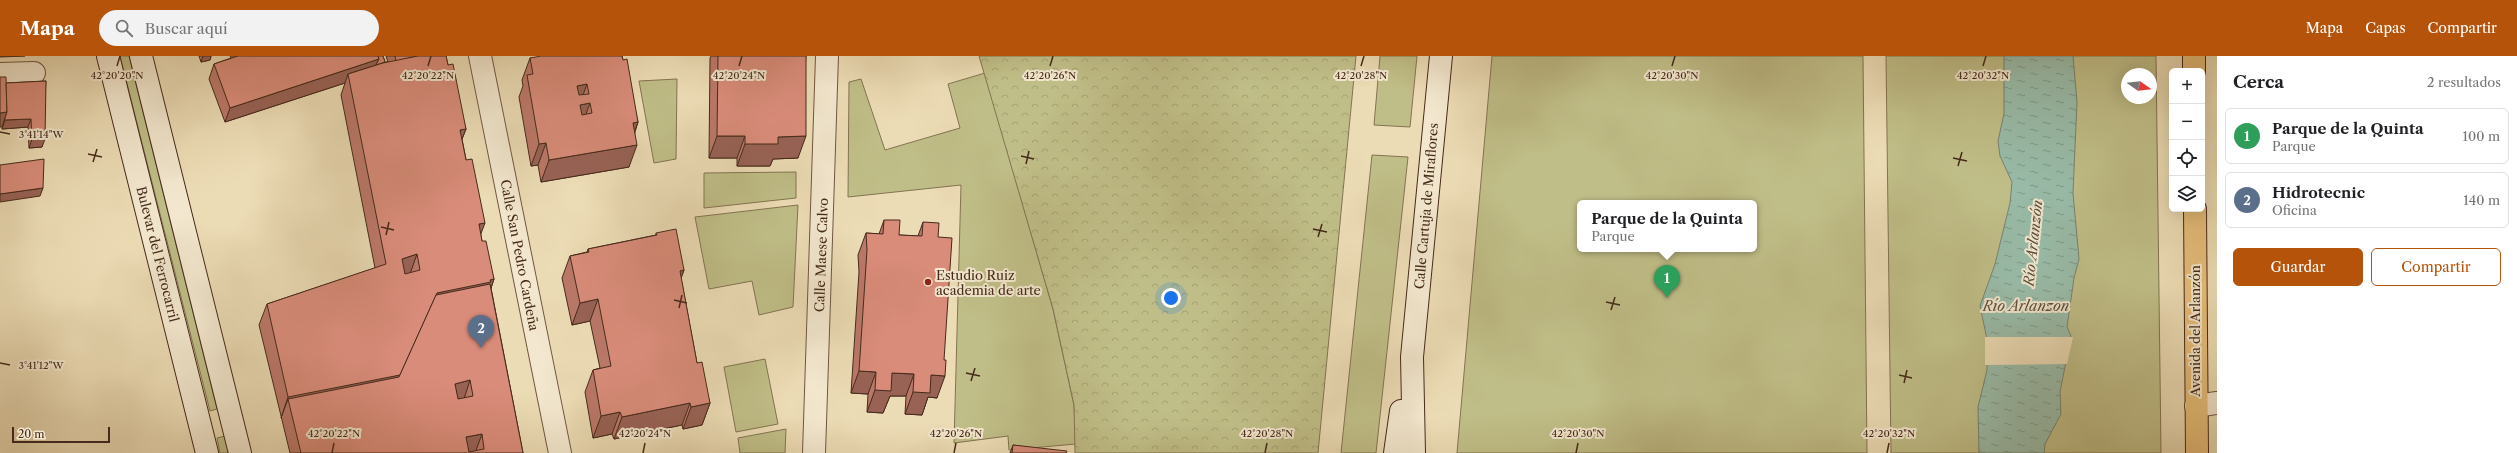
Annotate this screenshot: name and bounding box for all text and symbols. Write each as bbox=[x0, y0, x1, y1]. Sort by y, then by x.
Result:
search box bbox=[99, 10, 379, 46]
text: Mapa bbox=[20, 17, 75, 40]
icon: search bbox=[113, 17, 135, 39]
text: Buscar aquí bbox=[145, 19, 228, 38]
text: Mapa bbox=[2306, 19, 2343, 37]
text: Capas bbox=[2365, 19, 2406, 37]
text: Compartir bbox=[2428, 19, 2497, 37]
north arrow bbox=[2121, 68, 2157, 104]
map controls bbox=[2169, 68, 2205, 212]
button: + bbox=[2169, 68, 2205, 104]
text: 42°20'20"N bbox=[90, 69, 144, 82]
text: 42°20'22"N bbox=[402, 69, 454, 82]
text: 42°20'24"N bbox=[713, 69, 765, 82]
text: 42°20'26"N bbox=[1024, 69, 1076, 82]
text: 42°20'28"N bbox=[1335, 69, 1387, 82]
text: 42°20'30"N bbox=[1646, 69, 1698, 82]
text: 42°20'32"N bbox=[1957, 69, 2009, 82]
text: Cerca bbox=[2233, 72, 2284, 92]
text: 2 resultados bbox=[2427, 74, 2501, 90]
button: − bbox=[2169, 104, 2205, 140]
text: Parque de la Quinta bbox=[2272, 119, 2424, 138]
street label: Calle Cartuja de Miraflores bbox=[1411, 122, 1441, 290]
text: 3°41'14"W bbox=[19, 128, 64, 141]
text: 1 bbox=[2244, 128, 2250, 144]
text: 100 m bbox=[2462, 128, 2500, 144]
text: Parque bbox=[2272, 138, 2316, 154]
button: locate bbox=[2169, 140, 2205, 176]
button: layers bbox=[2169, 176, 2205, 212]
street label: Calle San Pedro Cardeña bbox=[497, 178, 543, 332]
text: Hidrotecnic bbox=[2272, 183, 2365, 202]
street label: Bulevar del Ferrocarril bbox=[133, 185, 183, 324]
text: 2 bbox=[2243, 192, 2251, 208]
text: 140 m bbox=[2463, 192, 2500, 208]
street label: Calle Maese Calvo bbox=[811, 198, 831, 312]
water label: Río Arlanzón bbox=[2019, 199, 2046, 288]
popup bbox=[1577, 200, 1757, 252]
text: Oficina bbox=[2272, 202, 2317, 218]
text: Parque de la Quinta bbox=[1591, 209, 1743, 228]
text: Parque bbox=[1591, 228, 1635, 244]
button: Guardar bbox=[2233, 248, 2363, 286]
button: Compartir bbox=[2371, 248, 2501, 286]
pin: 1 bbox=[1654, 265, 1680, 298]
street label: Avenida del Arlanzón bbox=[2187, 265, 2203, 398]
place label: Estudio Ruiz academia de arte bbox=[936, 267, 1041, 298]
marker: Estudio Ruiz academia de arte bbox=[923, 277, 933, 287]
your location bbox=[1161, 288, 1181, 308]
water label: Río Arlanzon bbox=[1982, 297, 2069, 315]
pin: 2 bbox=[468, 315, 494, 348]
text: 3°41'12"W bbox=[19, 359, 64, 372]
scale bar bbox=[12, 425, 110, 444]
text: 20 m bbox=[18, 427, 44, 441]
text: 42°20'22"N bbox=[308, 427, 360, 440]
text: 42°20'24"N bbox=[619, 427, 671, 440]
text: 42°20'26"N bbox=[930, 427, 982, 440]
text: 42°20'28"N bbox=[1241, 427, 1293, 440]
text: 42°20'30"N bbox=[1552, 427, 1604, 440]
text: 42°20'32"N bbox=[1863, 427, 1915, 440]

